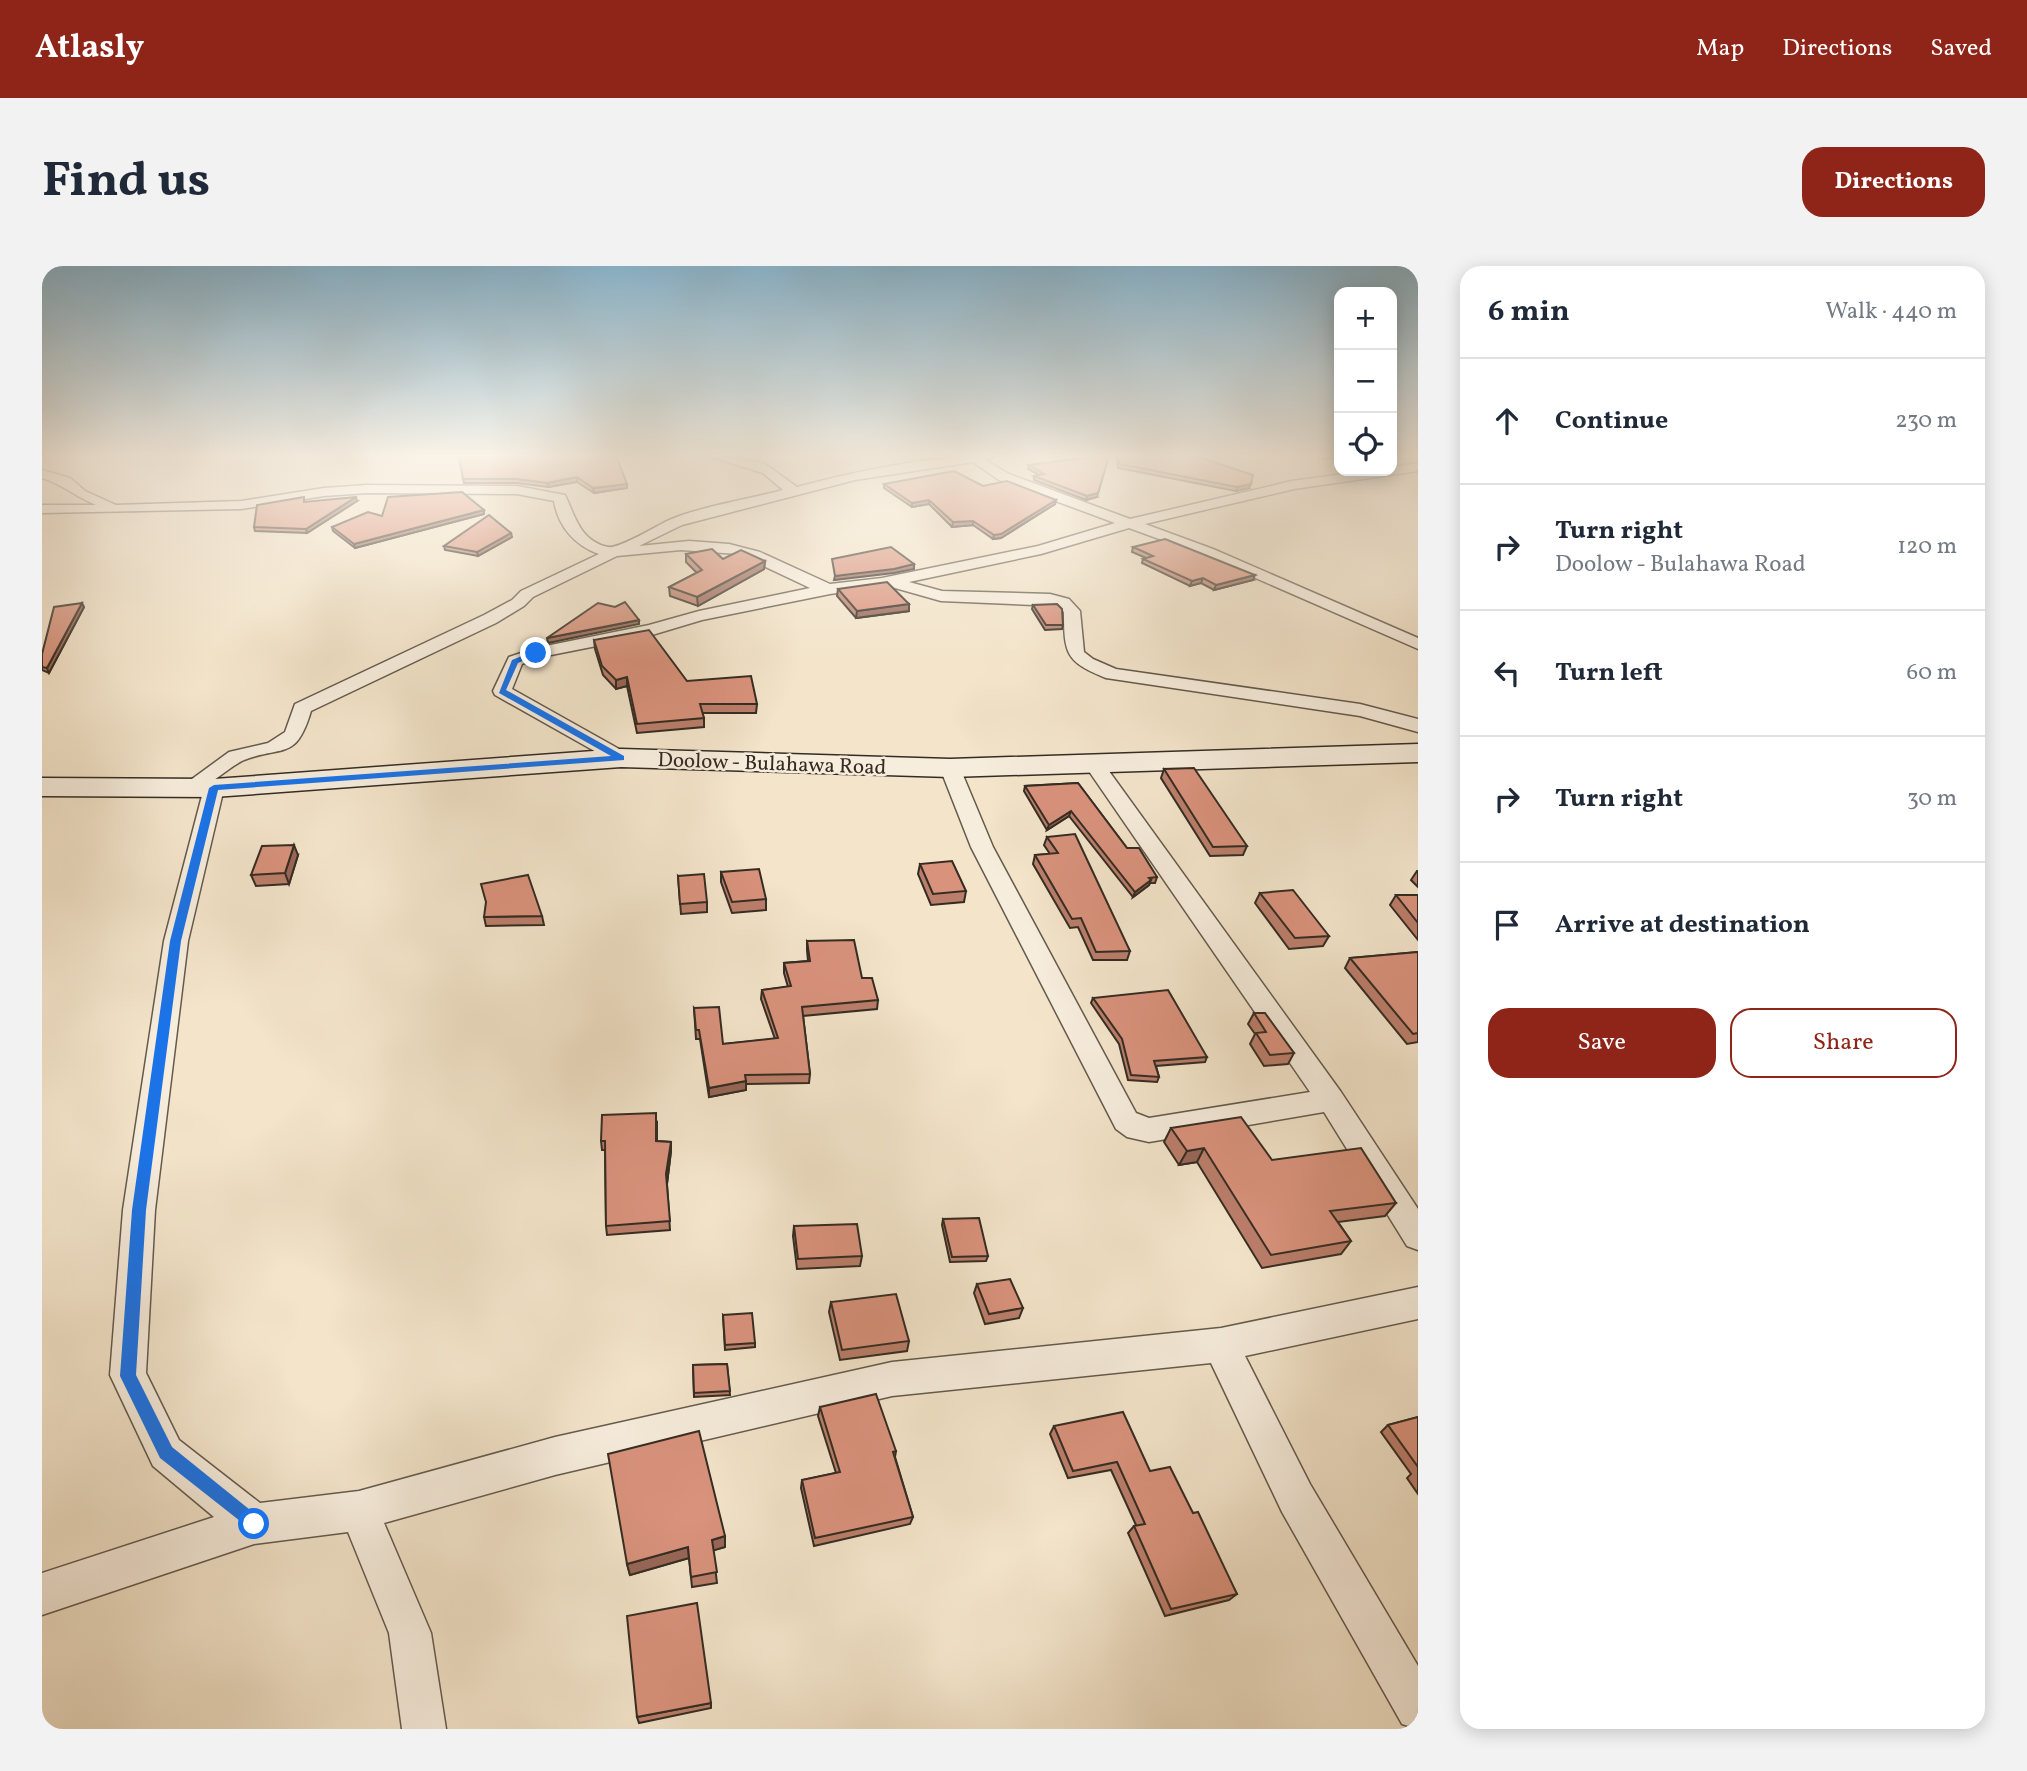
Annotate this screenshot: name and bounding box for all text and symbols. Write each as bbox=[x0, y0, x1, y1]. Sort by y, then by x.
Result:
text: Atlasly bbox=[35, 26, 144, 72]
text: Map bbox=[1696, 32, 1744, 66]
text: Directions bbox=[1782, 32, 1892, 66]
text: Saved bbox=[1930, 32, 1992, 66]
button: Directions bbox=[1802, 147, 1985, 217]
text: Find us bbox=[42, 148, 210, 217]
map controls bbox=[1334, 287, 1397, 476]
button: + bbox=[1334, 287, 1397, 350]
text: 6 min bbox=[1488, 291, 1570, 333]
text: Walk · 440 m bbox=[1825, 296, 1957, 328]
button: − bbox=[1334, 350, 1397, 413]
icon: ahead bbox=[1488, 402, 1526, 440]
text: Continue bbox=[1555, 403, 1668, 439]
text: 230 m bbox=[1895, 405, 1957, 437]
button: locate bbox=[1334, 413, 1397, 476]
text: Turn right bbox=[1555, 513, 1683, 549]
icon: right bbox=[1488, 528, 1526, 566]
text: 120 m bbox=[1897, 531, 1957, 563]
text: Doolow - Bulahawa Road bbox=[1555, 549, 1806, 581]
route end bbox=[520, 637, 551, 668]
icon: left bbox=[1488, 654, 1526, 692]
text: Turn left bbox=[1555, 655, 1663, 691]
text: 60 m bbox=[1907, 657, 1957, 689]
street label: Doolow - Bulahawa Road bbox=[657, 746, 887, 783]
icon: right bbox=[1488, 780, 1526, 818]
text: Turn right bbox=[1555, 781, 1683, 817]
text: 30 m bbox=[1907, 783, 1957, 815]
icon: arrive bbox=[1488, 906, 1526, 944]
text: Arrive at destination bbox=[1555, 907, 1810, 943]
button: Save bbox=[1488, 1008, 1716, 1078]
button: Share bbox=[1730, 1008, 1957, 1078]
route start bbox=[238, 1508, 269, 1539]

